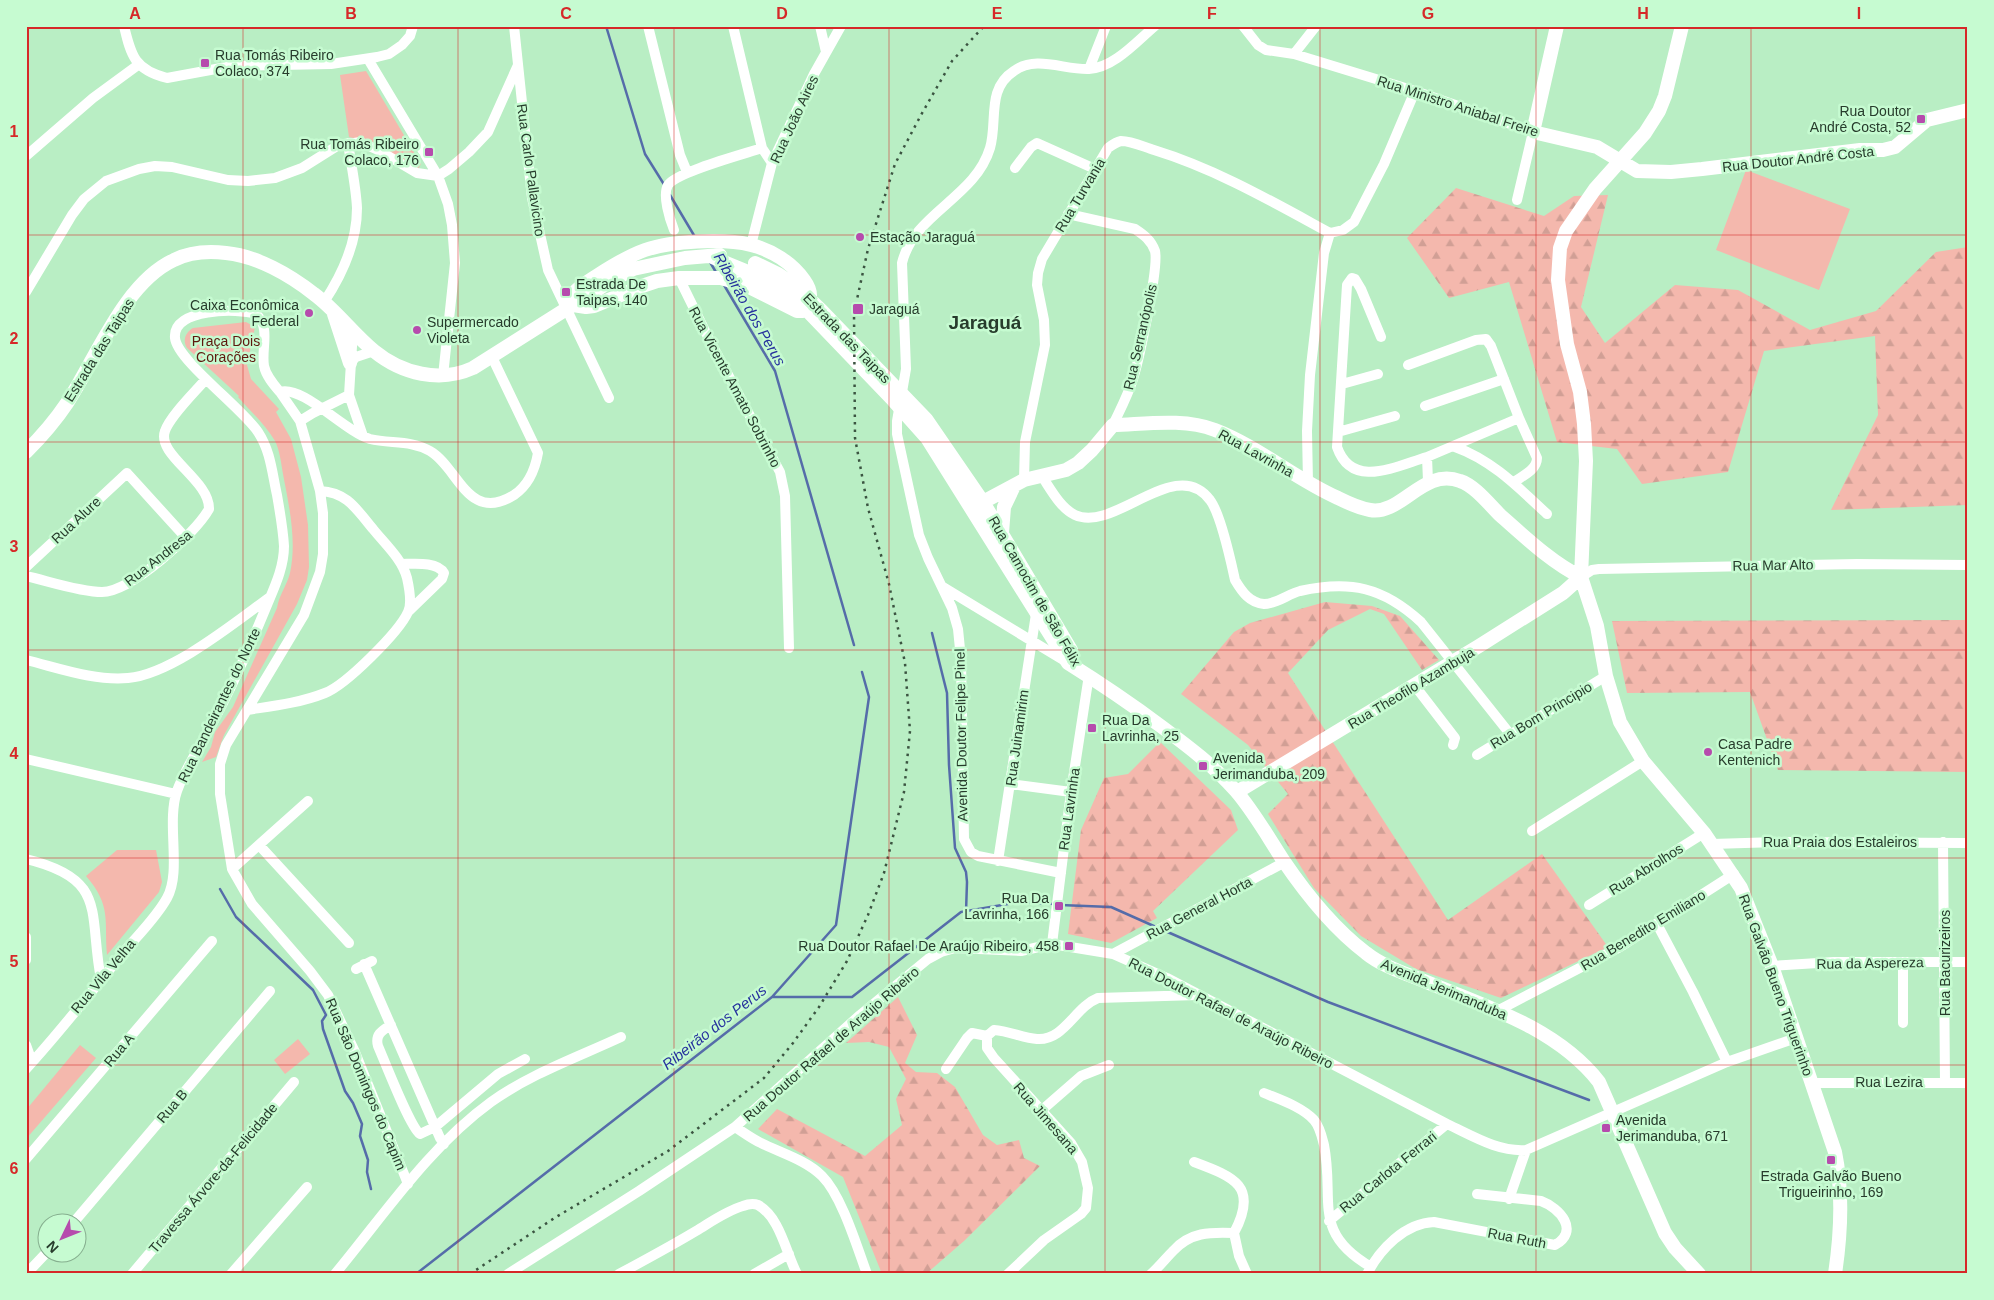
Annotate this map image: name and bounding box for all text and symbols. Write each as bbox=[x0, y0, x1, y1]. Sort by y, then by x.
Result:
text: A bbox=[129, 5, 141, 22]
text: B bbox=[345, 5, 357, 22]
text: C bbox=[560, 5, 572, 22]
text: D bbox=[776, 5, 788, 22]
text: E bbox=[992, 5, 1003, 22]
text: F bbox=[1207, 5, 1217, 22]
text: G bbox=[1422, 5, 1434, 22]
text: H bbox=[1637, 5, 1649, 22]
text: I bbox=[1857, 5, 1861, 22]
place label: Rua Tomás Ribeiro Colaco, 374 bbox=[215, 47, 334, 79]
marker: Rua Tomás Ribeiro Colaco, 374 bbox=[199, 57, 211, 69]
street label: Rua Ministro Aniabal Freire bbox=[1375, 72, 1541, 140]
street label: Rua João Aires bbox=[767, 73, 821, 165]
street label: Rua Carlo Pallavicino bbox=[514, 103, 548, 238]
place label: Rua Doutor André Costa, 52 bbox=[1810, 103, 1911, 135]
marker: Rua Doutor André Costa, 52 bbox=[1915, 113, 1927, 125]
text: 1 bbox=[10, 123, 19, 140]
place label: Rua Tomás Ribeiro Colaco, 176 bbox=[300, 136, 419, 168]
street label: Rua Doutor André Costa bbox=[1721, 143, 1875, 175]
marker: Rua Tomás Ribeiro Colaco, 176 bbox=[423, 146, 435, 158]
street label: Rua Turvania bbox=[1052, 155, 1108, 235]
place label: Estação Jaraguá bbox=[870, 229, 975, 245]
marker: Estação Jaraguá bbox=[854, 231, 866, 243]
water label: Ribeirão dos Perus bbox=[711, 250, 789, 369]
place label: Estrada De Taipas, 140 bbox=[576, 276, 648, 308]
street label: Rua Serranópolis bbox=[1120, 283, 1160, 391]
marker: Estrada De Taipas, 140 bbox=[560, 286, 572, 298]
street label: Estrada das Taipas bbox=[800, 290, 894, 386]
street label: Estrada das Taipas bbox=[61, 295, 137, 405]
place label: Caixa Econômica Federal bbox=[190, 297, 299, 329]
place label: Jaraguá bbox=[869, 301, 920, 317]
marker: Jaraguá bbox=[851, 302, 865, 316]
street label: Rua Vicente Amato Sobrinho bbox=[686, 304, 784, 470]
marker: Caixa Econômica Federal bbox=[303, 307, 315, 319]
district label: Jaraguá bbox=[949, 312, 1022, 333]
place label: Supermercado Violeta bbox=[427, 314, 519, 346]
marker: Supermercado Violeta bbox=[411, 324, 423, 336]
text: 2 bbox=[10, 330, 19, 347]
park label: Praça Dois Corações bbox=[192, 333, 260, 365]
street label: Rua Lavrinha bbox=[1216, 426, 1296, 480]
street label: Rua Alure bbox=[48, 493, 104, 547]
street label: Rua Camocim de São Félix bbox=[985, 513, 1085, 669]
street label: Rua Andresa bbox=[121, 527, 195, 589]
text: 3 bbox=[10, 538, 19, 555]
street label: Rua Mar Alto bbox=[1732, 556, 1814, 574]
street label: Rua Bandeirantes do Norte bbox=[175, 625, 263, 785]
street label: Rua Theofilo Azambuja bbox=[1345, 644, 1477, 732]
street label: Avenida Doutor Felipe Pinel bbox=[951, 648, 971, 822]
street label: Rua Bom Principio bbox=[1487, 678, 1595, 752]
street label: Rua Juinamirim bbox=[1002, 689, 1032, 787]
place label: Rua Da Lavrinha, 25 bbox=[1102, 712, 1179, 744]
marker: Rua Da Lavrinha, 25 bbox=[1086, 722, 1098, 734]
place label: Casa Padre Kentenich bbox=[1718, 736, 1792, 768]
text: 4 bbox=[10, 745, 19, 762]
marker: Casa Padre Kentenich bbox=[1702, 746, 1714, 758]
place label: Avenida Jerimanduba, 209 bbox=[1213, 750, 1325, 782]
marker: Avenida Jerimanduba, 209 bbox=[1197, 760, 1209, 772]
street label: Rua Lavrinha bbox=[1055, 766, 1083, 851]
street label: Rua Praia dos Estaleiros bbox=[1763, 834, 1917, 850]
street label: Rua Abrolhos bbox=[1606, 840, 1686, 898]
street label: Rua General Horta bbox=[1143, 873, 1255, 943]
street label: Rua Benedito Emiliano bbox=[1578, 886, 1708, 974]
place label: Rua Da Lavrinha, 166 bbox=[964, 890, 1049, 922]
street label: Rua Galvão Bueno Triguerinho bbox=[1736, 892, 1816, 1078]
marker: Rua Da Lavrinha, 166 bbox=[1053, 900, 1065, 912]
street label: Rua Bacurizeiros bbox=[1937, 910, 1953, 1016]
street label: Rua Vila Velha bbox=[67, 936, 139, 1016]
place label: Rua Doutor Rafael De Araújo Ribeiro, 458 bbox=[798, 938, 1059, 954]
marker: Rua Doutor Rafael De Araújo Ribeiro, 458 bbox=[1063, 940, 1075, 952]
text: 5 bbox=[10, 953, 19, 970]
street label: Rua Doutor Rafael de Araújo Ribeiro bbox=[1126, 954, 1336, 1072]
street label: Rua da Aspereza bbox=[1816, 954, 1924, 972]
street label: Avenida Jerimanduba bbox=[1379, 955, 1510, 1023]
street label: Rua Doutor Rafael de Araújo Ribeiro bbox=[740, 963, 922, 1125]
water label: Ribeirão dos Perus bbox=[659, 981, 770, 1073]
street label: Rua São Domingos do Capim bbox=[322, 996, 410, 1172]
street label: Rua A bbox=[101, 1030, 138, 1070]
street label: Rua Lezira bbox=[1855, 1074, 1923, 1090]
street label: Rua Jimesana bbox=[1011, 1079, 1082, 1157]
street label: Rua B bbox=[153, 1086, 191, 1126]
street label: Travessa Árvore-da-Felicidade bbox=[146, 1100, 281, 1256]
place label: Avenida Jerimanduba, 671 bbox=[1616, 1112, 1728, 1144]
marker: Avenida Jerimanduba, 671 bbox=[1600, 1122, 1612, 1134]
street label: Rua Carlota Ferrari bbox=[1336, 1128, 1440, 1216]
marker: Estrada Galvão Bueno Trigueirinho, 169 bbox=[1825, 1154, 1837, 1166]
text: 6 bbox=[10, 1160, 19, 1177]
place label: Estrada Galvão Bueno Trigueirinho, 169 bbox=[1761, 1168, 1902, 1200]
north arrow bbox=[38, 1212, 88, 1262]
street label: Rua Ruth bbox=[1486, 1225, 1548, 1251]
text: N bbox=[43, 1238, 62, 1256]

